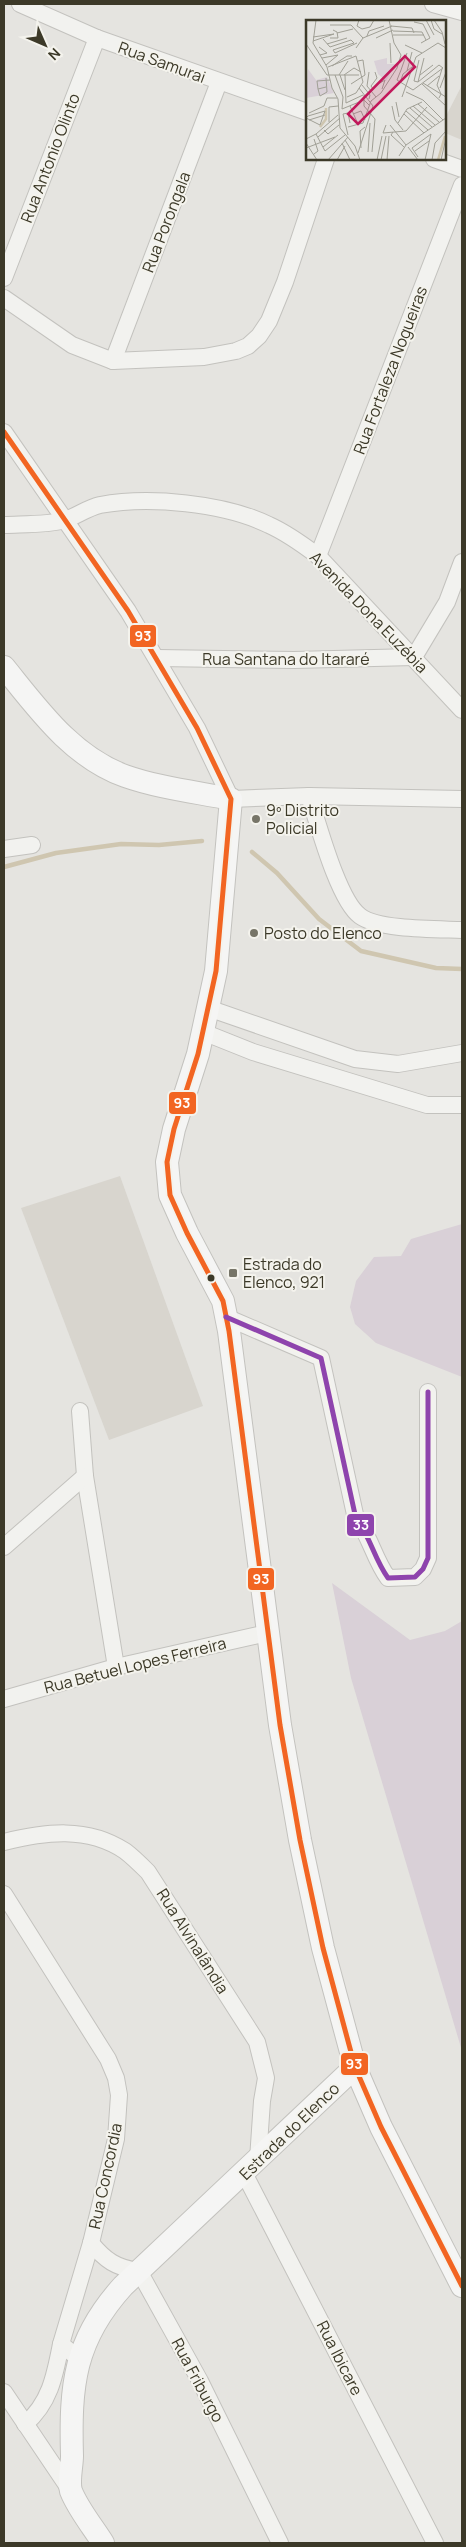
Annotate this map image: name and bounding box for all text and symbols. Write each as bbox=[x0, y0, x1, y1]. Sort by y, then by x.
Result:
north arrow bbox=[20, 20, 70, 70]
inset map bbox=[306, 20, 446, 160]
street label: Rua Samurai bbox=[115, 36, 209, 88]
text: N bbox=[44, 44, 65, 65]
street label: Rua Antonio Olinto bbox=[15, 90, 85, 226]
street label: Rua Porongala bbox=[137, 168, 195, 276]
street label: Rua Fortaleza Nogueiras bbox=[348, 283, 432, 457]
street label: Avenida Dona Euzébia bbox=[305, 546, 433, 678]
line badge: 93 bbox=[129, 624, 157, 648]
text: 93 bbox=[135, 626, 151, 645]
street label: Rua Santana do Itararé bbox=[202, 648, 370, 670]
place label: 9º Distrito Policial bbox=[266, 799, 339, 839]
marker: 9º Distrito Policial bbox=[250, 813, 262, 825]
place label: Posto do Elenco bbox=[264, 922, 382, 944]
marker: Posto do Elenco bbox=[248, 927, 260, 939]
line badge: 93 bbox=[168, 1091, 197, 1115]
text: 93 bbox=[174, 1093, 190, 1112]
place label: Estrada do Elenco, 921 bbox=[243, 1253, 325, 1293]
marker: Estrada do Elenco, 921 bbox=[227, 1267, 239, 1279]
unlabelled marker bbox=[206, 1273, 216, 1283]
line badge: 33 bbox=[346, 1513, 375, 1537]
text: 33 bbox=[353, 1515, 369, 1534]
line badge: 93 bbox=[247, 1567, 275, 1591]
text: 93 bbox=[253, 1569, 269, 1588]
street label: Rua Betuel Lopes Ferreira bbox=[42, 1632, 228, 1698]
street label: Rua Alvinalândia bbox=[152, 1884, 234, 1998]
line badge: 93 bbox=[340, 2052, 369, 2076]
text: 93 bbox=[346, 2054, 362, 2073]
street label: Estrada do Elenco bbox=[234, 2077, 344, 2185]
street label: Rua Concordia bbox=[83, 2121, 127, 2231]
street label: Rua Ibicare bbox=[312, 2317, 368, 2399]
street label: Rua Friburgo bbox=[167, 2334, 229, 2426]

